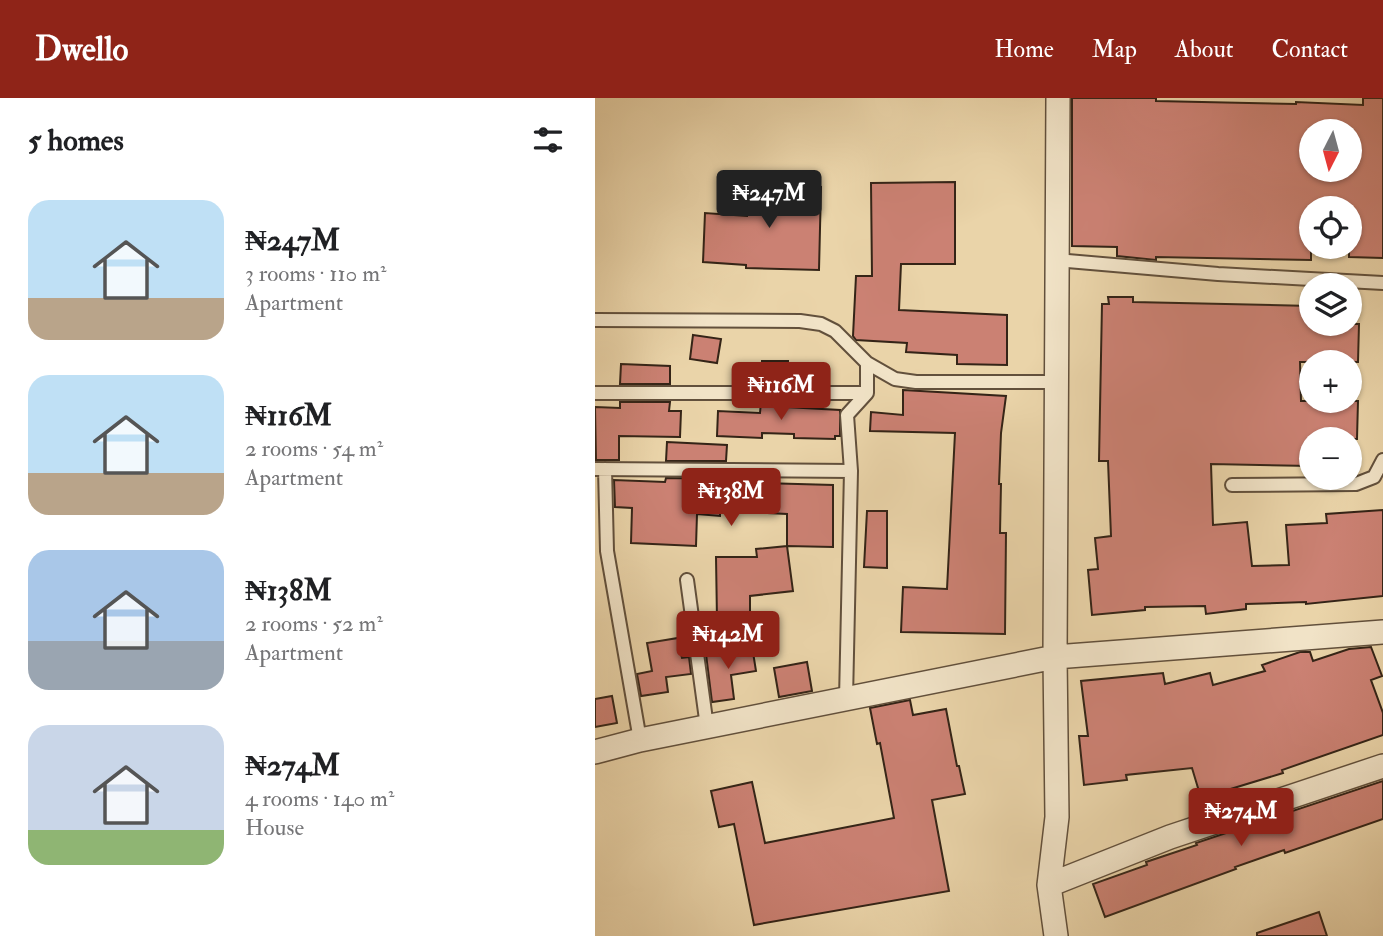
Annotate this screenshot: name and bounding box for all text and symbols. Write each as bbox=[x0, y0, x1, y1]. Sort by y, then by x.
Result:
text: Dwello bbox=[35, 29, 128, 70]
text: Home bbox=[994, 34, 1054, 65]
text: Map bbox=[1092, 34, 1137, 65]
text: About bbox=[1175, 34, 1234, 65]
text: Contact bbox=[1272, 34, 1348, 65]
north arrow bbox=[1299, 119, 1361, 182]
map controls bbox=[1299, 119, 1362, 490]
icon: filters bbox=[529, 121, 567, 159]
text: 5 homes bbox=[28, 122, 124, 159]
pin: ₦247M bbox=[720, 170, 818, 230]
text: ₦247M bbox=[733, 178, 805, 207]
button: locate bbox=[1299, 196, 1362, 259]
text: ₦247M bbox=[245, 222, 340, 259]
icon: home bbox=[84, 228, 168, 312]
text: 3 rooms · 110 m² bbox=[245, 259, 386, 288]
button: layers bbox=[1299, 273, 1362, 336]
text: Apartment bbox=[245, 288, 343, 317]
button: + bbox=[1299, 350, 1362, 413]
pin: ₦116M bbox=[732, 362, 830, 422]
text: ₦116M bbox=[748, 370, 814, 399]
text: ₦116M bbox=[245, 397, 332, 434]
icon: home bbox=[84, 403, 168, 487]
button: − bbox=[1299, 427, 1362, 490]
text: 2 rooms · 54 m² bbox=[245, 434, 383, 463]
text: Apartment bbox=[245, 463, 343, 492]
pin: ₦138M bbox=[682, 468, 780, 528]
text: ₦138M bbox=[698, 476, 764, 505]
text: ₦138M bbox=[245, 572, 332, 609]
icon: home bbox=[84, 578, 168, 662]
text: 2 rooms · 52 m² bbox=[245, 609, 383, 638]
pin: ₦142M bbox=[679, 612, 777, 671]
text: ₦142M bbox=[692, 619, 764, 648]
text: Apartment bbox=[245, 638, 343, 667]
text: ₦274M bbox=[245, 747, 340, 784]
icon: home bbox=[84, 753, 168, 837]
text: 4 rooms · 140 m² bbox=[245, 784, 394, 813]
pin: ₦274M bbox=[1192, 788, 1290, 848]
text: ₦274M bbox=[1205, 796, 1277, 825]
text: House bbox=[245, 813, 304, 842]

